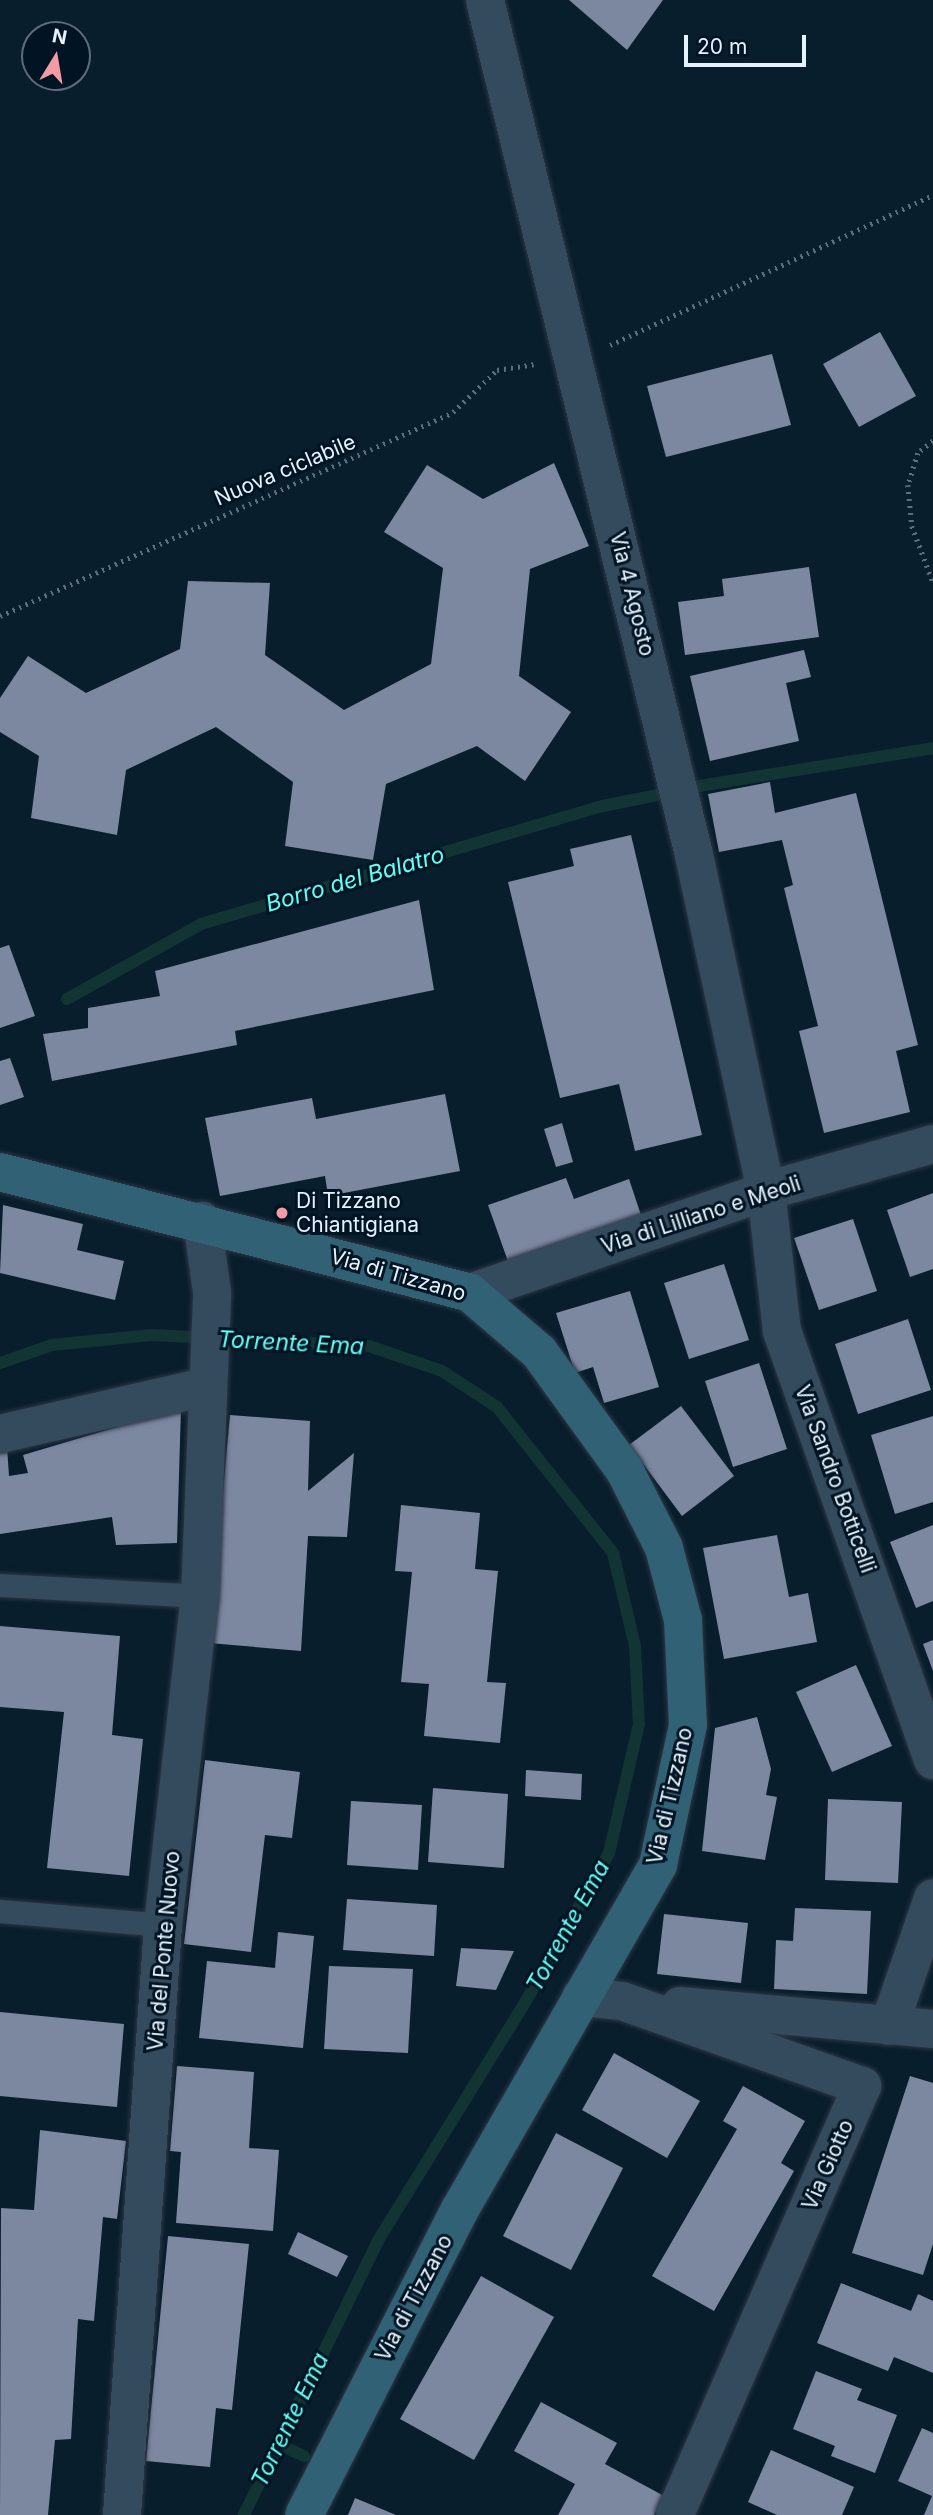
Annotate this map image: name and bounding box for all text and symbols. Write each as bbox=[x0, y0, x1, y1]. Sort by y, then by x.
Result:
north arrow bbox=[21, 21, 91, 91]
scale bar bbox=[688, 21, 810, 65]
text: N bbox=[50, 24, 69, 50]
text: 20 m bbox=[697, 34, 747, 59]
street label: Nuova ciclabile bbox=[211, 429, 359, 511]
street label: Via 4 Agosto bbox=[604, 529, 660, 659]
water label: Borro del Balatro bbox=[263, 840, 447, 918]
street label: Via di Lilliano e Meoli bbox=[598, 1171, 804, 1259]
place label: Di Tizzano Chiantigiana bbox=[296, 1188, 419, 1238]
marker: Di Tizzano Chiantigiana bbox=[274, 1205, 290, 1221]
street label: Via di Tizzano bbox=[327, 1244, 469, 1306]
water label: Torrente Ema bbox=[217, 1325, 365, 1361]
street label: Via Sandro Botticelli bbox=[789, 1382, 881, 1576]
street label: Via di Tizzano bbox=[642, 1725, 698, 1867]
street label: Via del Ponte Nuovo bbox=[143, 1850, 185, 2052]
water label: Torrente Ema bbox=[520, 1855, 616, 1997]
street label: Via Giotto bbox=[797, 2116, 859, 2214]
street label: Via di Tizzano bbox=[370, 2230, 458, 2366]
water label: Torrente Ema bbox=[246, 2348, 334, 2492]

